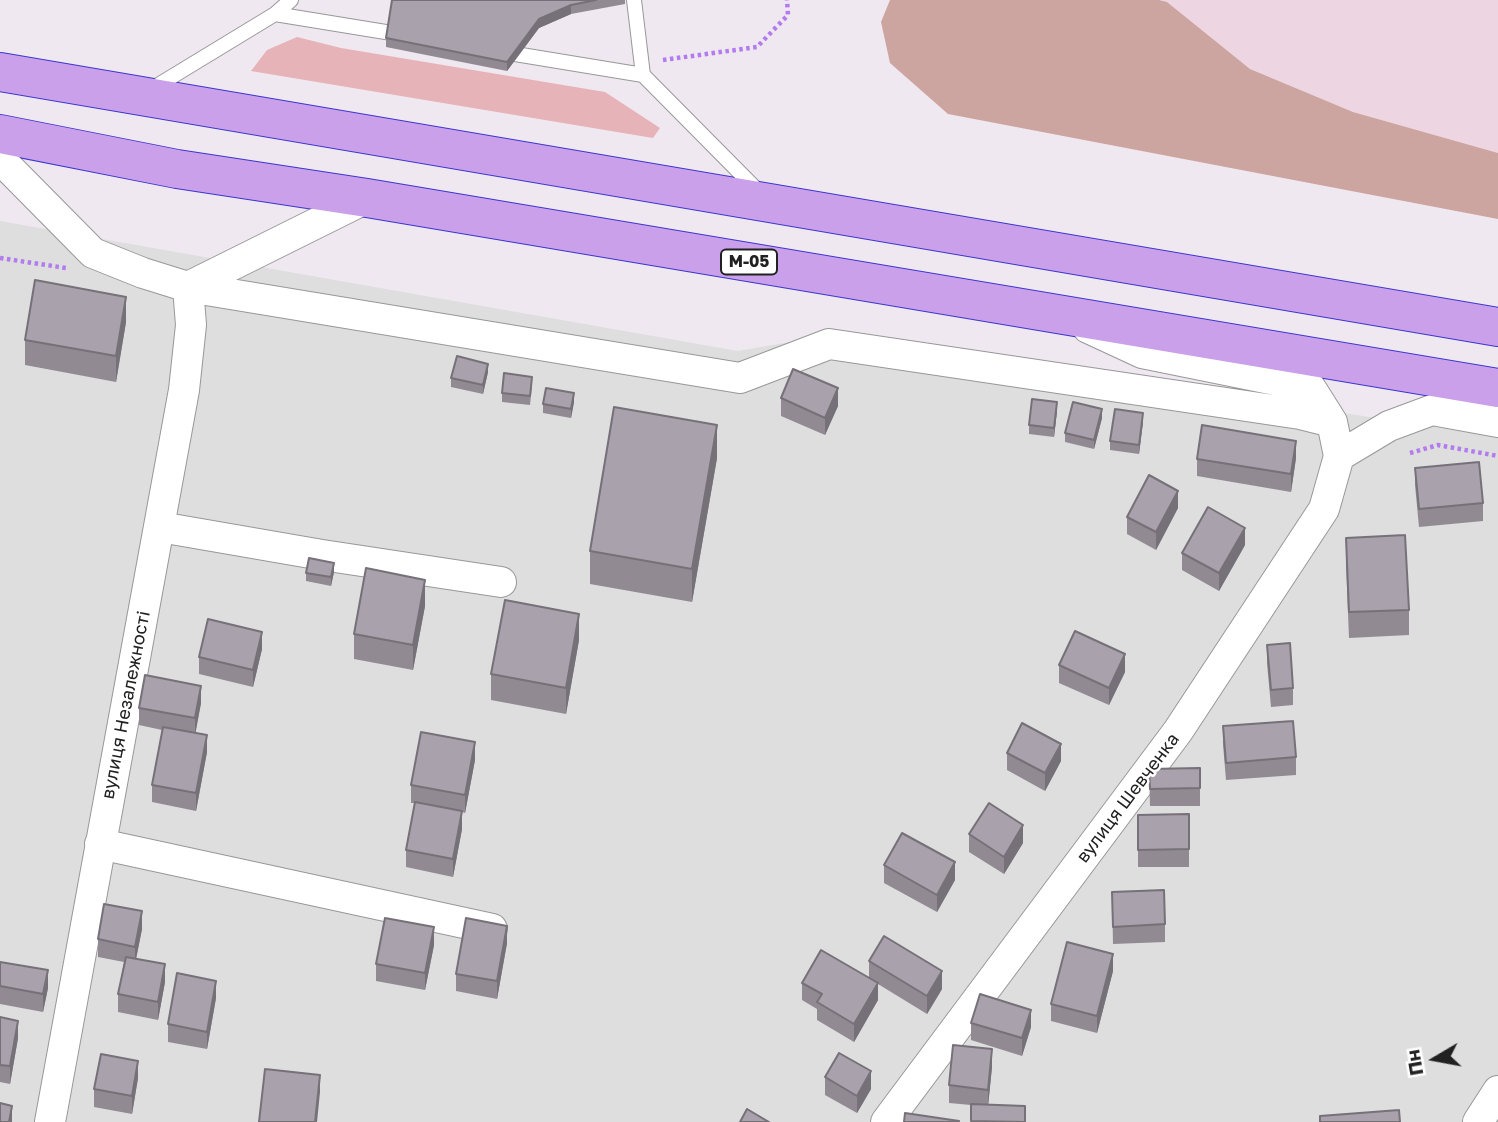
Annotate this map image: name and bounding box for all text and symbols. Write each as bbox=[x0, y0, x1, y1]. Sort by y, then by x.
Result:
road number: М-05 bbox=[721, 250, 777, 274]
street label: вулиця Незалежності bbox=[97, 609, 155, 801]
street label: вулиця Шевченка bbox=[1072, 729, 1184, 867]
north arrow bbox=[1400, 1024, 1470, 1094]
text: Пн bbox=[1400, 1048, 1427, 1077]

